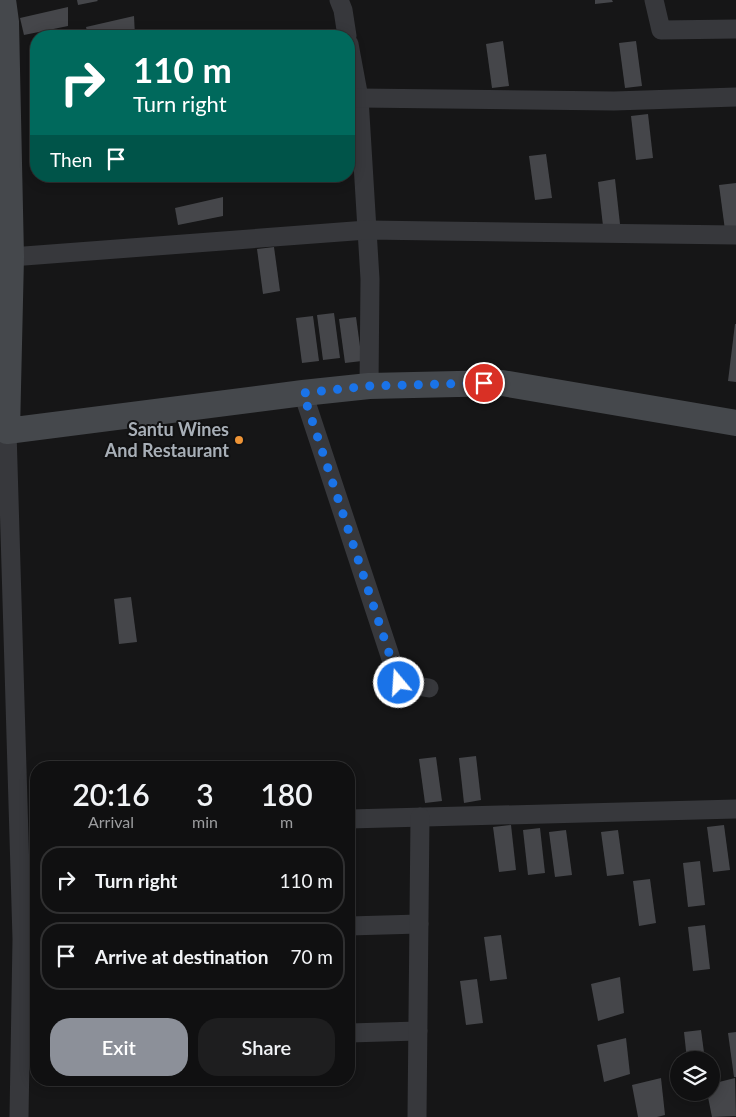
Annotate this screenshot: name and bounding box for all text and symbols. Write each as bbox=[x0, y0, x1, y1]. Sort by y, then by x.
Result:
text: 110 m bbox=[133, 48, 232, 90]
icon: right bbox=[50, 50, 115, 115]
text: Turn right bbox=[133, 90, 227, 117]
icon: arrive bbox=[102, 145, 130, 173]
text: Then bbox=[50, 148, 92, 171]
pin bbox=[463, 362, 505, 404]
icon: arrive bbox=[470, 369, 498, 397]
place label: Santu Wines And Restaurant bbox=[104, 418, 229, 461]
marker: Santu Wines And Restaurant bbox=[233, 434, 245, 446]
position arrow bbox=[372, 656, 424, 708]
text: 20:16 bbox=[72, 776, 150, 812]
text: 3 bbox=[196, 776, 214, 812]
text: 180 bbox=[260, 776, 313, 812]
text: Arrival bbox=[88, 812, 134, 831]
text: min bbox=[192, 812, 218, 831]
text: m bbox=[280, 812, 293, 831]
icon: right bbox=[52, 866, 80, 894]
text: Turn right bbox=[95, 869, 177, 892]
text: 110 m bbox=[279, 869, 333, 892]
icon: arrive bbox=[52, 942, 80, 970]
text: Arrive at destination bbox=[95, 945, 268, 968]
text: 70 m bbox=[290, 945, 333, 968]
button: Exit bbox=[50, 1018, 188, 1076]
button: Share bbox=[198, 1018, 335, 1076]
map controls bbox=[670, 1051, 720, 1101]
button: layers bbox=[670, 1051, 720, 1101]

